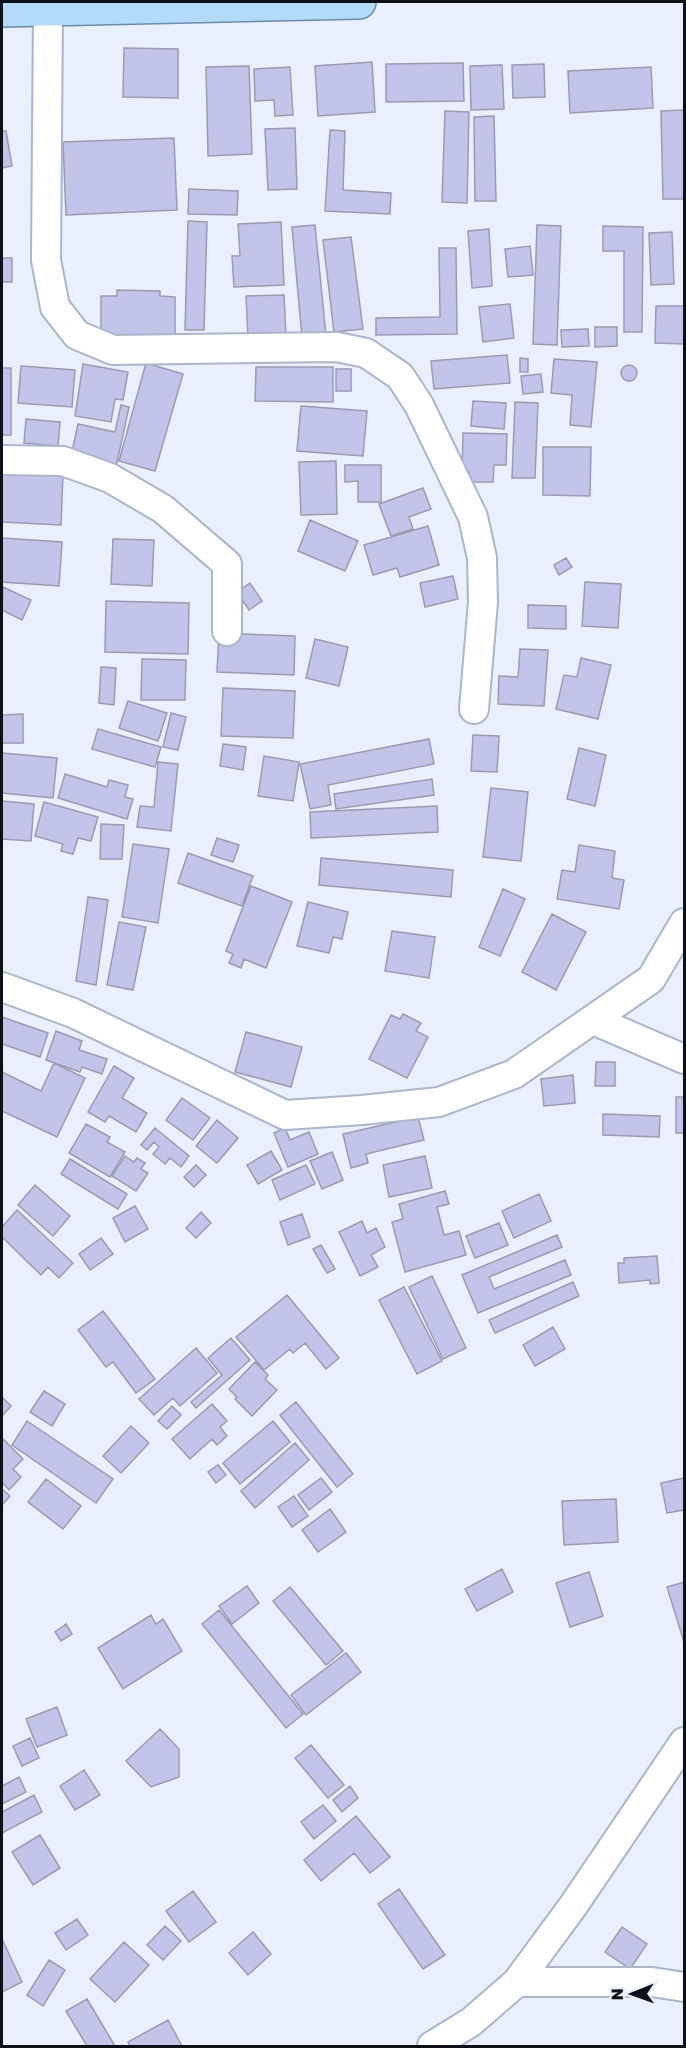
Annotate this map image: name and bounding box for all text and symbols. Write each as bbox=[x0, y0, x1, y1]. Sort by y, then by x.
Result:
north arrow bbox=[602, 1964, 662, 2024]
text: N bbox=[607, 1988, 627, 2001]

